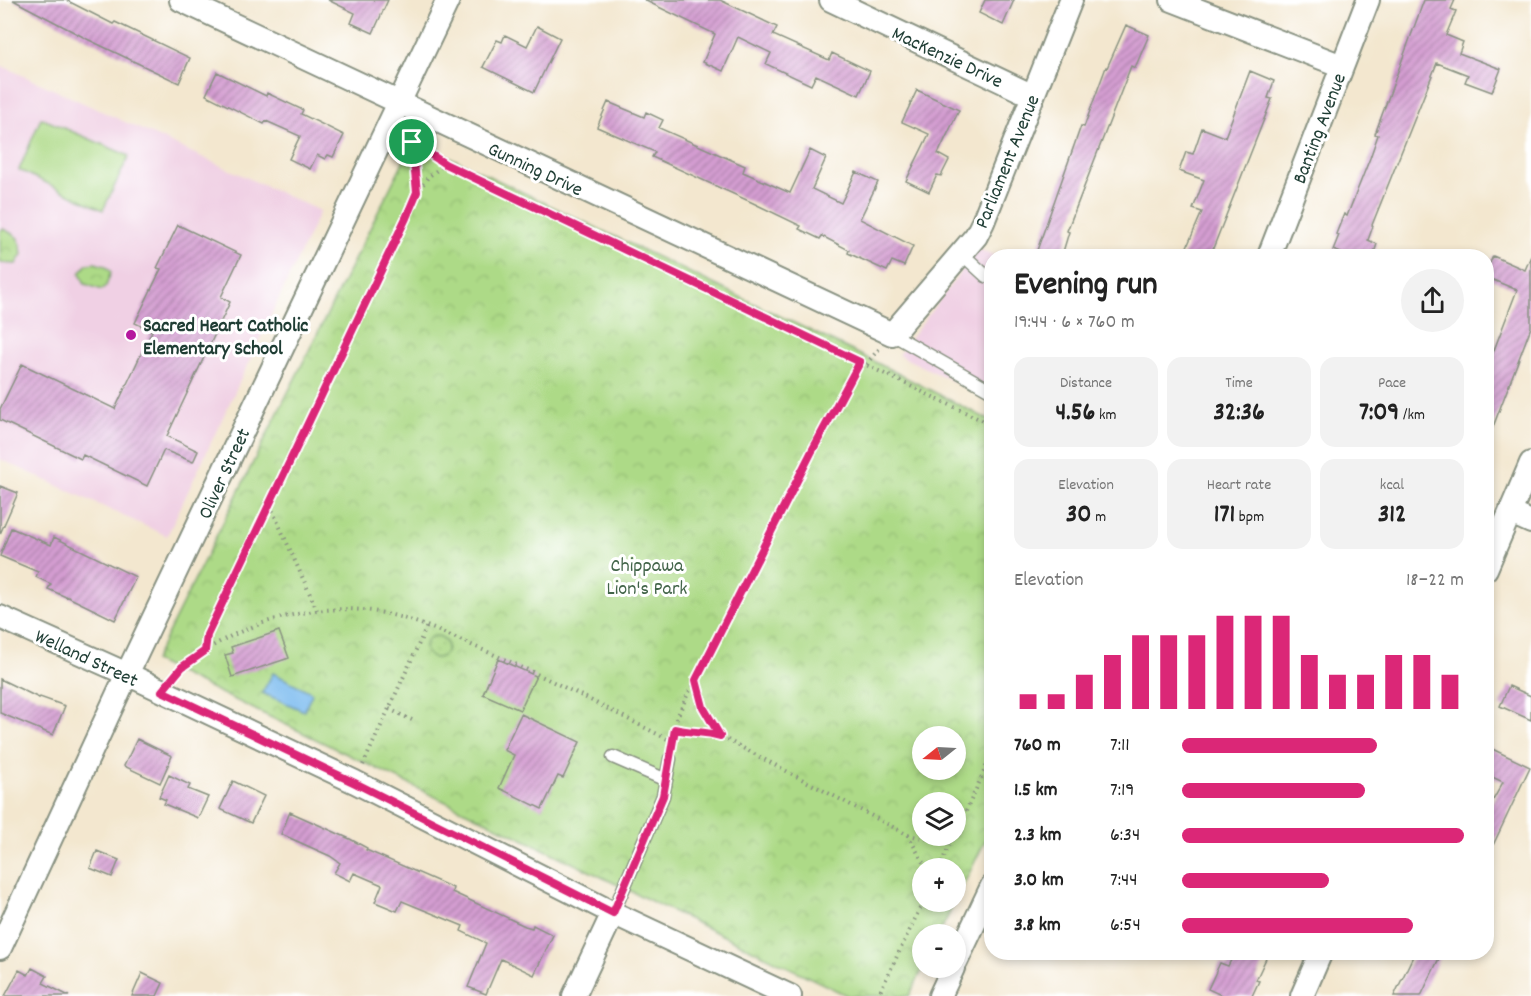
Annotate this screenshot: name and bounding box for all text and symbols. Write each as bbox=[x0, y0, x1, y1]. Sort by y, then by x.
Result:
street label: MacKenzie Drive bbox=[887, 21, 1007, 97]
street label: Banting Avenue bbox=[1287, 70, 1355, 188]
street label: Parliament Avenue bbox=[969, 91, 1048, 233]
pin bbox=[386, 116, 437, 167]
icon: arrive bbox=[395, 125, 428, 158]
street label: Gunning Drive bbox=[483, 136, 587, 205]
text: Evening run bbox=[1014, 263, 1158, 310]
button: share bbox=[1401, 269, 1464, 332]
text: 19:44 · 6 × 760 m bbox=[1014, 309, 1135, 337]
place label: Sacred Heart Catholic Elementary School bbox=[143, 313, 308, 364]
marker: Sacred Heart Catholic Elementary School bbox=[124, 328, 138, 342]
text: Distance bbox=[1060, 372, 1112, 395]
text: Time bbox=[1225, 372, 1253, 395]
text: Pace bbox=[1378, 372, 1406, 395]
text: 4.56 bbox=[1055, 395, 1095, 432]
text: 32:36 bbox=[1213, 395, 1265, 432]
text: 7:09 bbox=[1359, 395, 1399, 432]
text: km bbox=[1095, 404, 1117, 427]
text: /km bbox=[1399, 404, 1425, 427]
street label: Oliver Street bbox=[192, 424, 259, 524]
text: Elevation bbox=[1058, 474, 1114, 497]
text: Heart rate bbox=[1207, 474, 1271, 497]
text: kcal bbox=[1380, 474, 1404, 497]
text: 30 bbox=[1066, 497, 1092, 534]
text: 171 bbox=[1214, 497, 1235, 534]
text: 312 bbox=[1378, 497, 1406, 534]
text: m bbox=[1092, 506, 1106, 529]
text: bpm bbox=[1235, 506, 1264, 529]
park label: Chippawa Lion's Park bbox=[607, 553, 688, 604]
text: Elevation bbox=[1014, 567, 1084, 595]
text: 18–22 m bbox=[1406, 567, 1464, 595]
street label: Welland Street bbox=[30, 624, 142, 696]
north arrow bbox=[912, 726, 966, 780]
map controls bbox=[912, 726, 966, 978]
text: 760 m bbox=[1014, 732, 1061, 760]
text: 7:11 bbox=[1110, 732, 1130, 760]
text: 1.5 km bbox=[1014, 777, 1057, 805]
text: 7:19 bbox=[1110, 777, 1135, 805]
button: layers bbox=[912, 792, 966, 846]
text: 2.3 km bbox=[1014, 822, 1061, 850]
text: 6:34 bbox=[1110, 822, 1140, 850]
button: + bbox=[912, 858, 966, 912]
text: 3.0 km bbox=[1014, 867, 1064, 895]
text: 7:44 bbox=[1110, 867, 1138, 895]
text: 3.8 km bbox=[1014, 912, 1061, 940]
text: 6:54 bbox=[1110, 912, 1141, 940]
button: − bbox=[912, 924, 966, 978]

